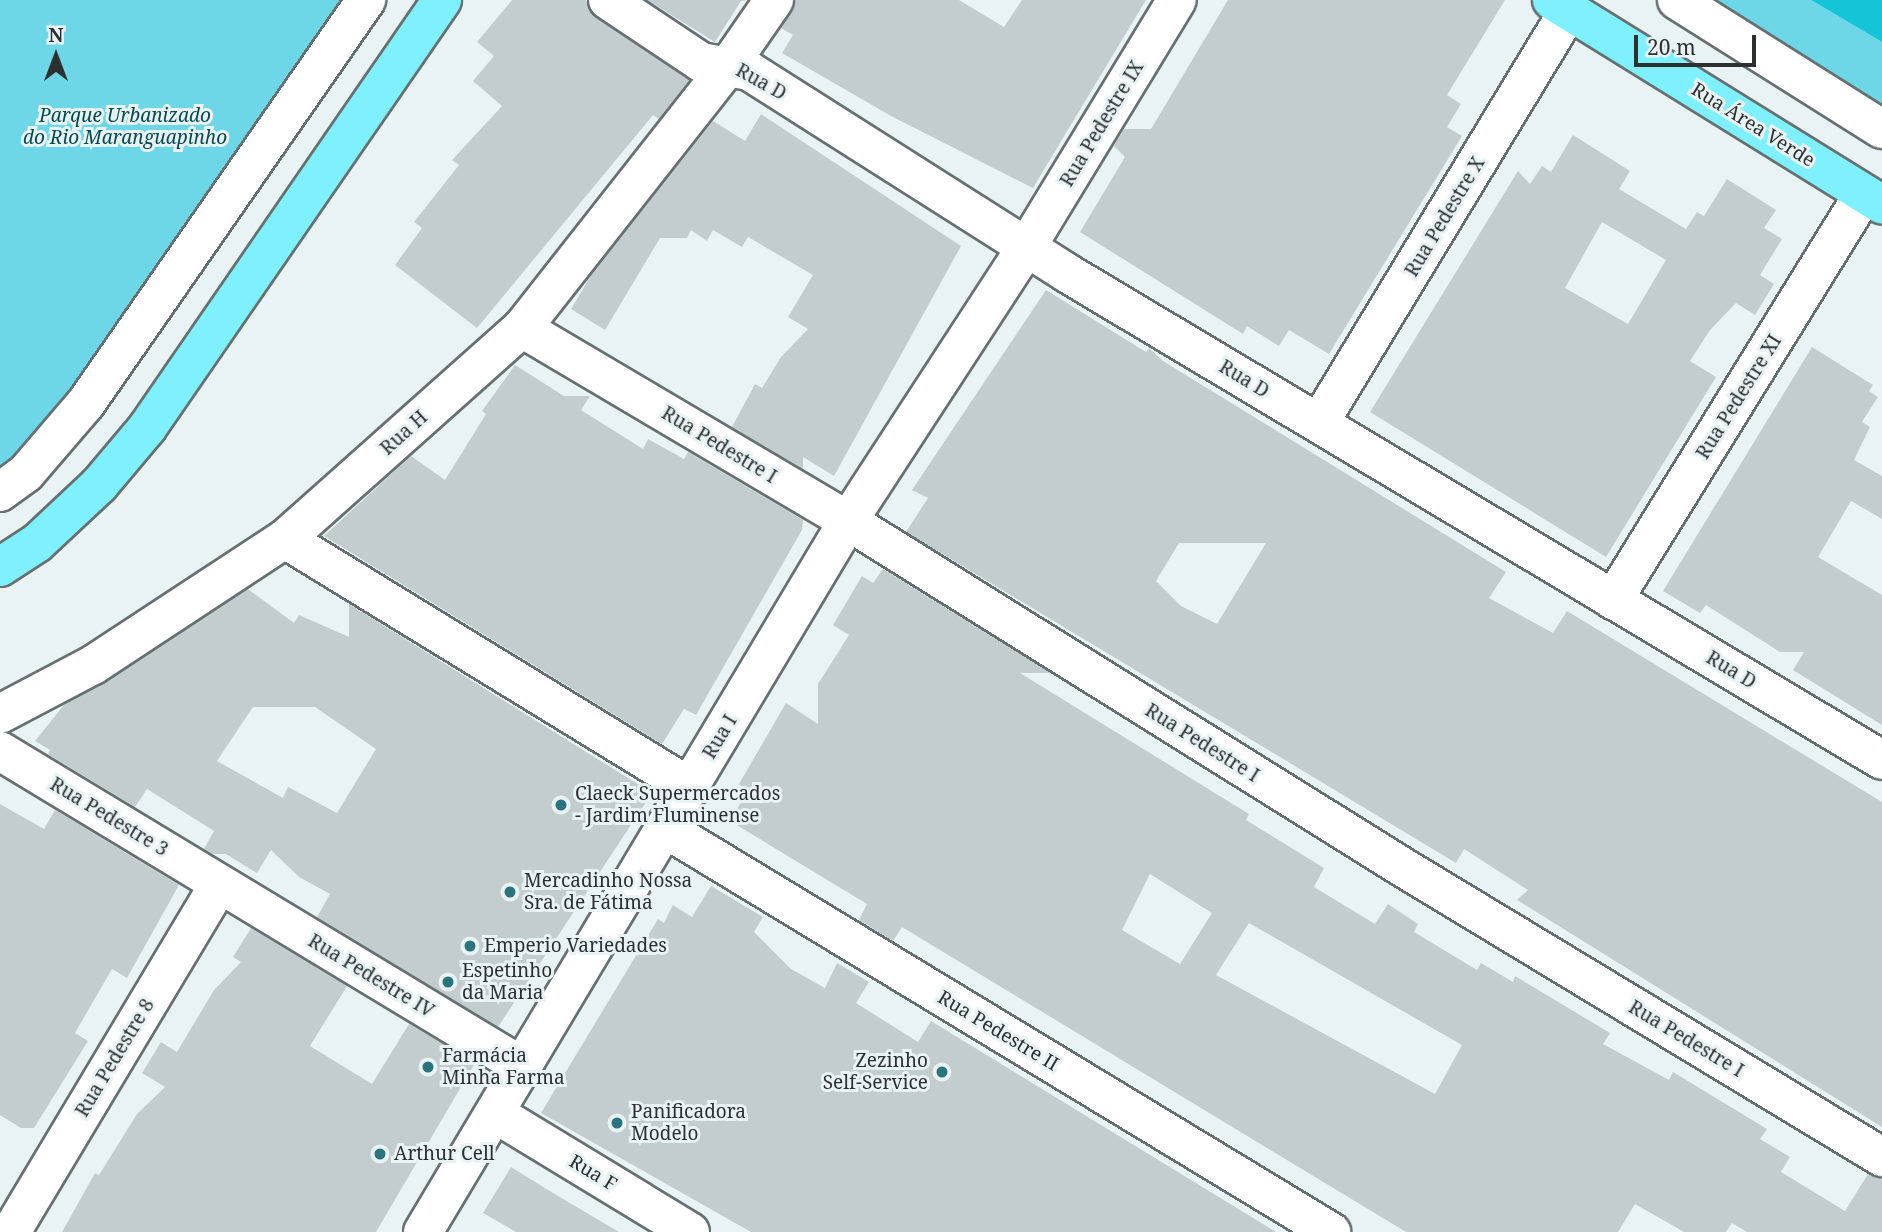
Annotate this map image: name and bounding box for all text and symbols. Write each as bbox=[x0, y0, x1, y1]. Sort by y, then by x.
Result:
north arrow bbox=[21, 21, 91, 91]
scale bar bbox=[1637, 21, 1759, 65]
text: N bbox=[49, 22, 63, 48]
text: 20 m bbox=[1647, 33, 1696, 61]
street label: Rua Pedestre IX bbox=[1056, 57, 1148, 191]
street label: Rua D bbox=[732, 59, 790, 105]
street label: Rua Área Verde bbox=[1687, 78, 1819, 172]
park label: Parque Urbanizado do Rio Maranguapinho bbox=[23, 105, 227, 149]
street label: Rua Pedestre X bbox=[1400, 153, 1490, 281]
street label: Rua Pedestre XI bbox=[1692, 331, 1786, 463]
street label: Rua D bbox=[1215, 355, 1273, 403]
street label: Rua Pedestre I bbox=[657, 402, 781, 488]
street label: Rua H bbox=[376, 406, 432, 460]
street label: Rua D bbox=[1702, 646, 1760, 694]
street label: Rua Pedestre I bbox=[1141, 699, 1263, 787]
street label: Rua I bbox=[698, 711, 742, 763]
street label: Rua Pedestre 3 bbox=[46, 773, 172, 861]
place label: Claeck Supermercados - Jardim Fluminense bbox=[575, 783, 780, 827]
marker: Claeck Supermercados - Jardim Fluminense bbox=[553, 797, 569, 813]
place label: Mercadinho Nossa Sra. de Fátima bbox=[524, 870, 692, 914]
marker: Mercadinho Nossa Sra. de Fátima bbox=[502, 884, 518, 900]
street label: Rua Pedestre IV bbox=[304, 929, 438, 1023]
place label: Emperio Variedades bbox=[484, 935, 667, 957]
marker: Emperio Variedades bbox=[462, 938, 478, 954]
place label: Espetinho da Maria bbox=[462, 960, 552, 1004]
marker: Espetinho da Maria bbox=[440, 974, 456, 990]
street label: Rua Pedestre II bbox=[933, 986, 1063, 1076]
street label: Rua Pedestre 8 bbox=[71, 995, 159, 1121]
street label: Rua Pedestre I bbox=[1624, 996, 1748, 1082]
place label: Farmácia Minha Farma bbox=[442, 1045, 565, 1089]
place label: Zezinho Self-Service bbox=[823, 1050, 928, 1094]
marker: Farmácia Minha Farma bbox=[420, 1059, 436, 1075]
marker: Zezinho Self-Service bbox=[934, 1064, 950, 1080]
place label: Panificadora Modelo bbox=[631, 1101, 746, 1145]
marker: Panificadora Modelo bbox=[609, 1115, 625, 1131]
place label: Arthur Cell bbox=[394, 1143, 495, 1165]
marker: Arthur Cell bbox=[372, 1146, 388, 1162]
street label: Rua F bbox=[565, 1150, 621, 1196]

